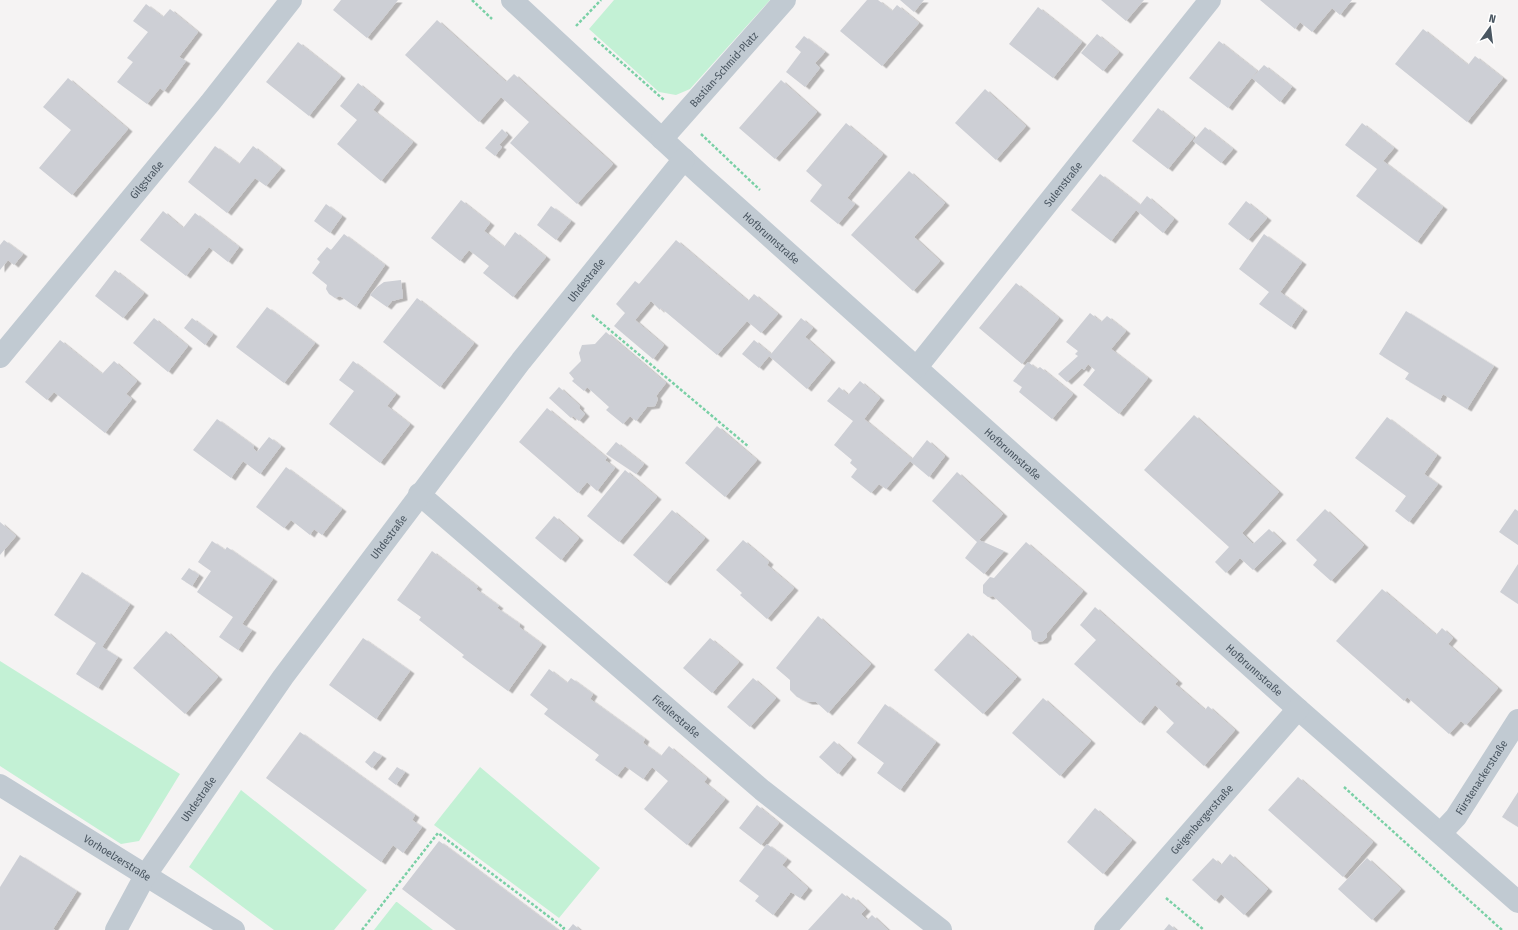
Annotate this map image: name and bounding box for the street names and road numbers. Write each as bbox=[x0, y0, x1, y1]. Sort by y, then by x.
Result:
street label: Bastian-Schmid-Platz bbox=[687, 29, 761, 110]
street label: Gilgstraße bbox=[127, 158, 166, 202]
street label: Sulenstraße bbox=[1042, 159, 1085, 210]
street label: Hofbrunnstraße bbox=[740, 210, 802, 267]
street label: Uhdestraße bbox=[565, 256, 608, 305]
street label: Hofbrunnstraße bbox=[982, 426, 1044, 483]
street label: Uhdestraße bbox=[368, 512, 410, 562]
street label: Hofbrunnstraße bbox=[1223, 642, 1285, 699]
street label: Fiedlerstraße bbox=[649, 692, 703, 741]
street label: Fürstenackerstraße bbox=[1453, 738, 1510, 817]
street label: Uhdestraße bbox=[179, 774, 219, 824]
street label: Geigenbergerstraße bbox=[1168, 782, 1236, 857]
street label: Vorhoelzerstraße bbox=[81, 832, 153, 884]

